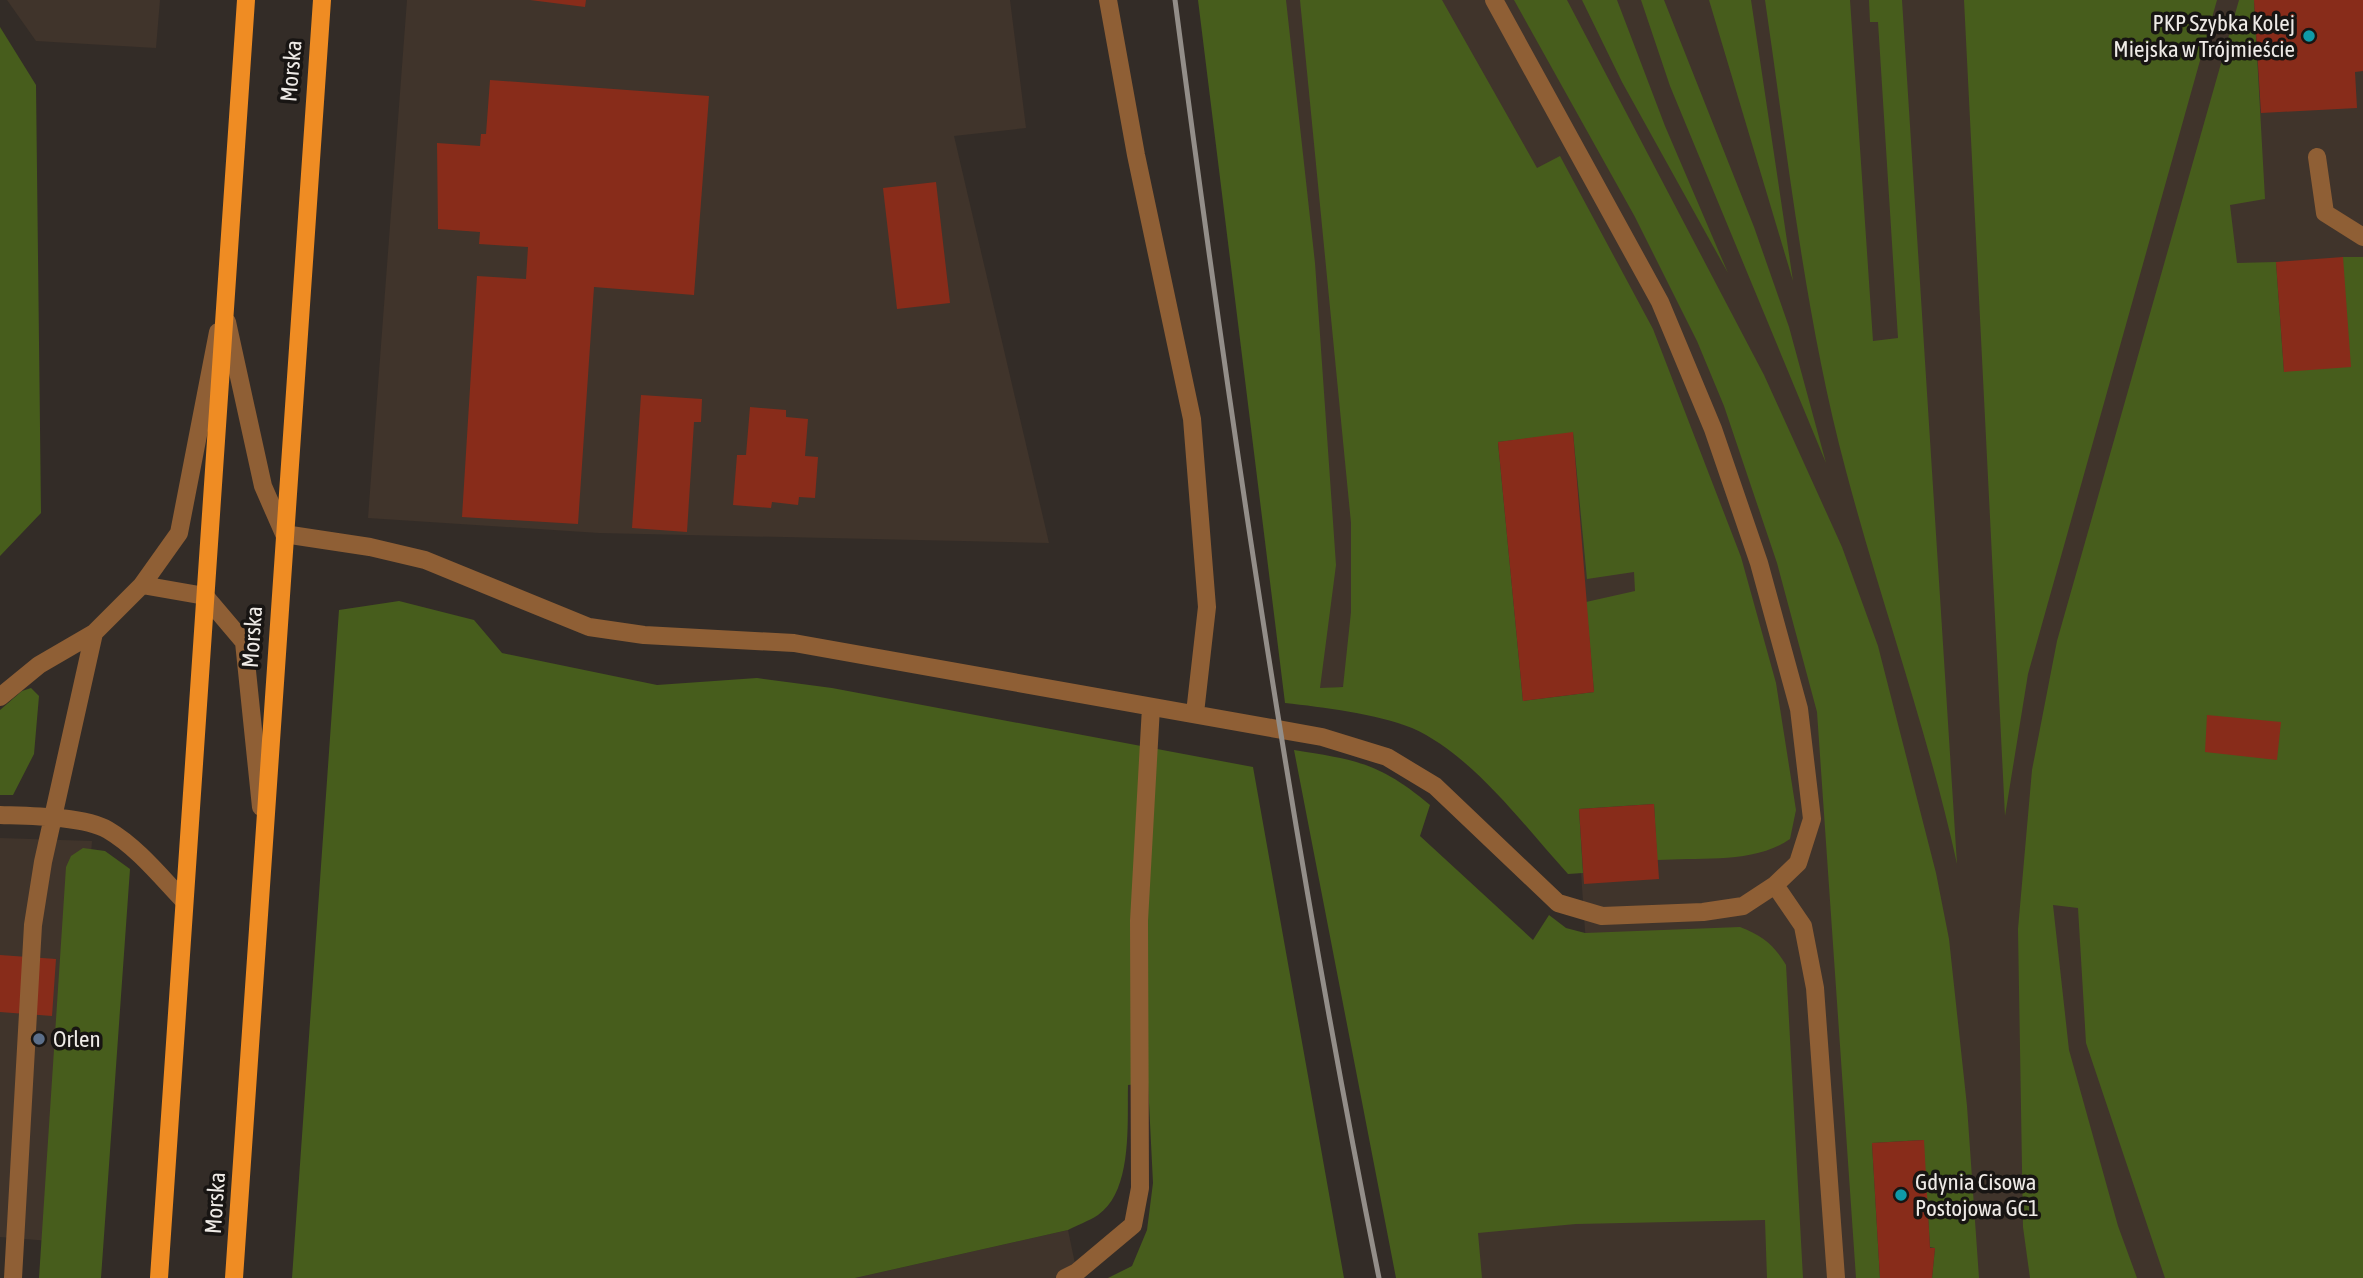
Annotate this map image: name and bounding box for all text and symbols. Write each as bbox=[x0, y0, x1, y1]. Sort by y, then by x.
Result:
place label: PKP Szybka Kolej Miejska w Trójmieście bbox=[2113, 10, 2295, 62]
marker: PKP Szybka Kolej Miejska w Trójmieście bbox=[2301, 28, 2317, 44]
street label: Morska bbox=[275, 39, 307, 103]
street label: Morska bbox=[237, 605, 267, 669]
place label: Orlen bbox=[53, 1026, 101, 1052]
marker: Orlen bbox=[31, 1031, 47, 1047]
place label: Gdynia Cisowa Postojowa GC1 bbox=[1915, 1169, 2039, 1221]
street label: Morska bbox=[200, 1171, 230, 1235]
marker: Gdynia Cisowa Postojowa GC1 bbox=[1893, 1187, 1909, 1203]

